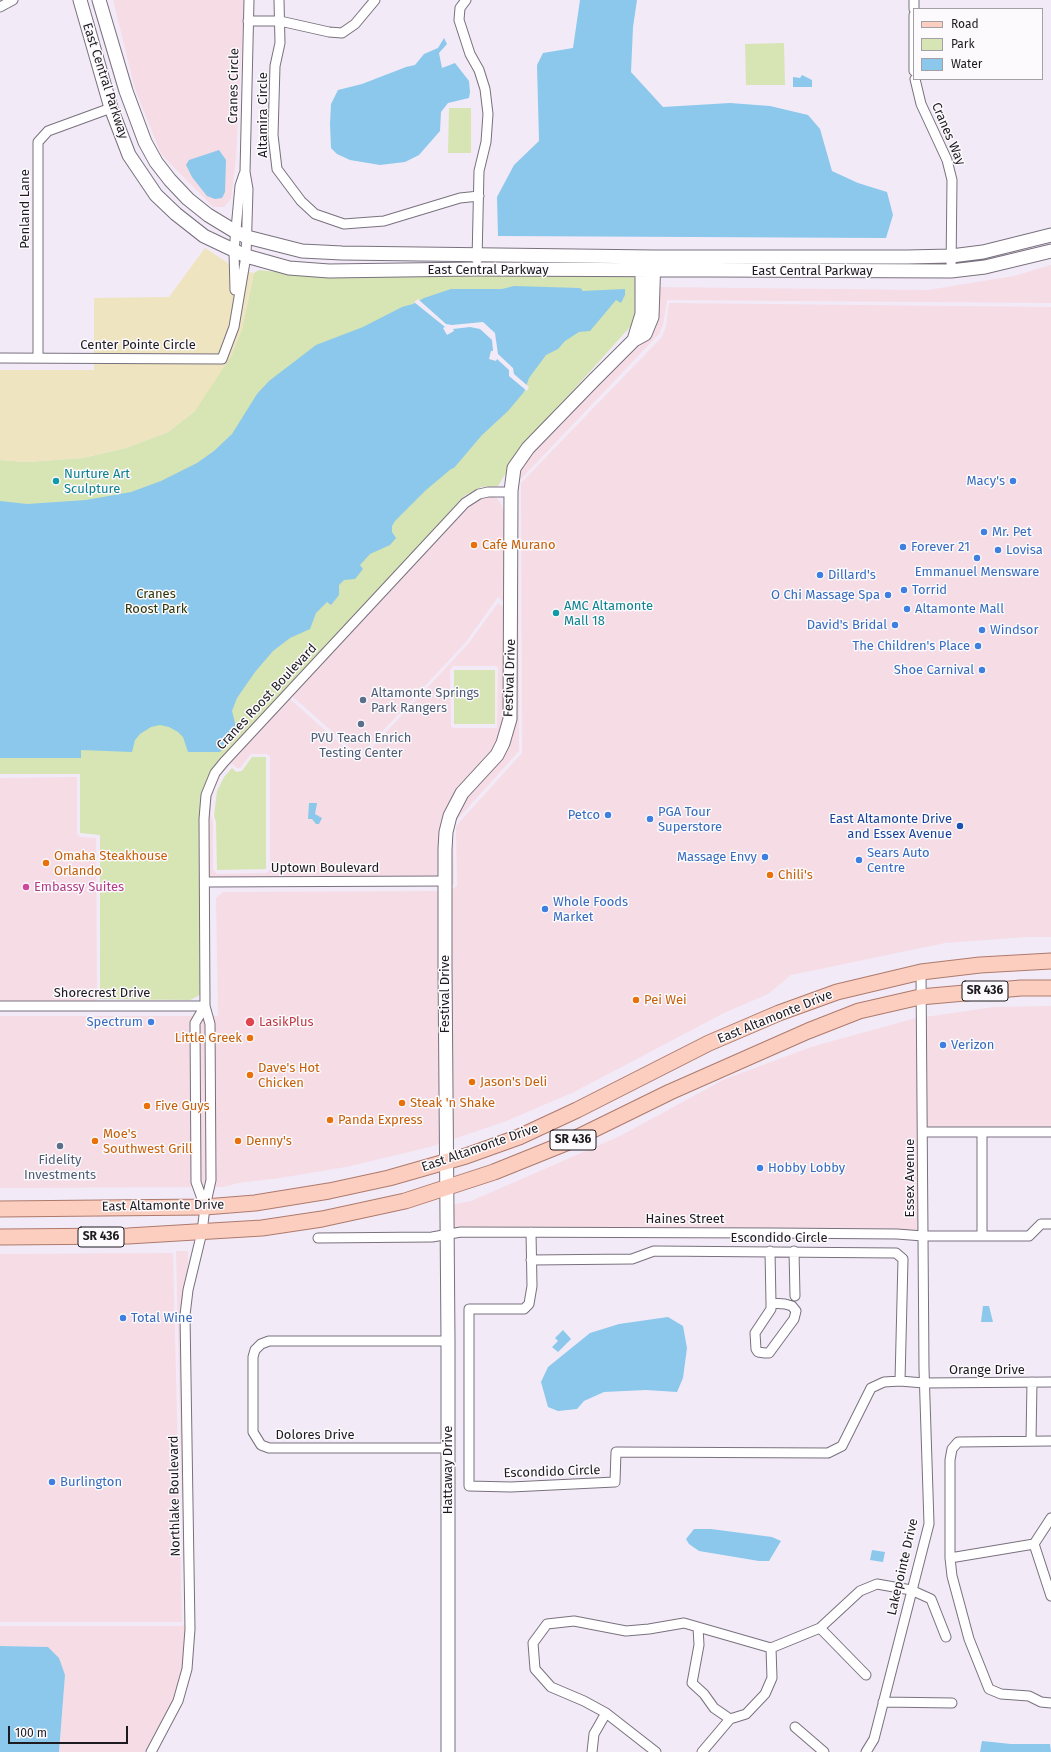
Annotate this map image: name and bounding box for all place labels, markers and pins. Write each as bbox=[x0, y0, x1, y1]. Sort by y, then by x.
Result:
place label: Nurture Art Sculpture bbox=[64, 466, 130, 497]
place label: Macy's bbox=[966, 473, 1005, 489]
marker: Nurture Art Sculpture bbox=[51, 476, 61, 486]
marker: Macy's bbox=[1008, 476, 1018, 486]
place label: Mr. Pet bbox=[992, 524, 1032, 540]
marker: Mr. Pet bbox=[979, 527, 989, 537]
place label: Cafe Murano bbox=[482, 537, 556, 553]
place label: Forever 21 bbox=[911, 539, 970, 555]
marker: Cafe Murano bbox=[469, 540, 479, 550]
marker: Forever 21 bbox=[898, 542, 908, 552]
place label: Lovisa bbox=[1006, 542, 1043, 558]
marker: Lovisa bbox=[993, 545, 1003, 555]
marker: Emmanuel Mensware bbox=[972, 553, 982, 563]
place label: Emmanuel Mensware bbox=[915, 564, 1039, 580]
place label: Dillard's bbox=[828, 567, 876, 583]
marker: Dillard's bbox=[815, 570, 825, 580]
place label: Torrid bbox=[912, 582, 947, 598]
marker: Torrid bbox=[899, 585, 909, 595]
place label: O Chi Massage Spa bbox=[771, 587, 880, 603]
marker: O Chi Massage Spa bbox=[883, 590, 893, 600]
place label: AMC Altamonte Mall 18 bbox=[564, 598, 653, 629]
place label: Altamonte Mall bbox=[915, 601, 1004, 617]
marker: Altamonte Mall bbox=[902, 604, 912, 614]
marker: AMC Altamonte Mall 18 bbox=[551, 608, 561, 618]
place label: David's Bridal bbox=[807, 617, 887, 633]
marker: David's Bridal bbox=[890, 620, 900, 630]
place label: Windsor bbox=[990, 622, 1038, 638]
marker: Windsor bbox=[977, 625, 987, 635]
place label: The Children's Place bbox=[852, 638, 970, 654]
marker: The Children's Place bbox=[973, 641, 983, 651]
place label: Shoe Carnival bbox=[894, 662, 974, 678]
marker: Shoe Carnival bbox=[977, 665, 987, 675]
place label: Altamonte Springs Park Rangers bbox=[371, 685, 479, 716]
marker: Altamonte Springs Park Rangers bbox=[358, 695, 368, 705]
marker: PVU Teach Enrich Testing Center bbox=[356, 719, 366, 729]
place label: PVU Teach Enrich Testing Center bbox=[311, 730, 411, 761]
place label: PGA Tour Superstore bbox=[658, 804, 722, 835]
place label: Petco bbox=[568, 807, 600, 823]
marker: Petco bbox=[603, 810, 613, 820]
place label: East Altamonte Drive and Essex Avenue bbox=[829, 811, 952, 842]
marker: PGA Tour Superstore bbox=[645, 814, 655, 824]
marker: East Altamonte Drive and Essex Avenue bbox=[955, 821, 965, 831]
place label: Sears Auto Centre bbox=[867, 845, 930, 876]
place label: Omaha Steakhouse Orlando bbox=[54, 848, 168, 879]
place label: Massage Envy bbox=[677, 849, 757, 865]
marker: Massage Envy bbox=[760, 852, 770, 862]
marker: Sears Auto Centre bbox=[854, 855, 864, 865]
marker: Omaha Steakhouse Orlando bbox=[41, 858, 51, 868]
place label: Chili's bbox=[778, 867, 813, 883]
marker: Chili's bbox=[765, 870, 775, 880]
place label: Embassy Suites bbox=[34, 879, 124, 895]
marker: Embassy Suites bbox=[21, 882, 31, 892]
place label: Whole Foods Market bbox=[553, 894, 628, 925]
marker: Whole Foods Market bbox=[540, 904, 550, 914]
place label: Pei Wei bbox=[644, 992, 687, 1008]
marker: Pei Wei bbox=[631, 995, 641, 1005]
place label: Spectrum bbox=[86, 1014, 143, 1030]
place label: LasikPlus bbox=[259, 1014, 314, 1030]
marker: LasikPlus bbox=[244, 1016, 256, 1028]
marker: Spectrum bbox=[146, 1017, 156, 1027]
place label: Little Greek bbox=[175, 1030, 242, 1046]
marker: Little Greek bbox=[245, 1033, 255, 1043]
place label: Verizon bbox=[951, 1037, 994, 1053]
marker: Verizon bbox=[938, 1040, 948, 1050]
place label: Dave's Hot Chicken bbox=[258, 1060, 320, 1091]
marker: Dave's Hot Chicken bbox=[245, 1070, 255, 1080]
place label: Jason's Deli bbox=[480, 1074, 547, 1090]
marker: Jason's Deli bbox=[467, 1077, 477, 1087]
place label: Steak 'n Shake bbox=[410, 1095, 495, 1111]
place label: Five Guys bbox=[155, 1098, 210, 1114]
marker: Steak 'n Shake bbox=[397, 1098, 407, 1108]
marker: Five Guys bbox=[142, 1101, 152, 1111]
place label: Panda Express bbox=[338, 1112, 423, 1128]
marker: Panda Express bbox=[325, 1115, 335, 1125]
place label: Moe's Southwest Grill bbox=[103, 1126, 193, 1157]
place label: Denny's bbox=[246, 1133, 292, 1149]
marker: Moe's Southwest Grill bbox=[90, 1136, 100, 1146]
marker: Denny's bbox=[233, 1136, 243, 1146]
marker: Fidelity Investments bbox=[55, 1141, 65, 1151]
place label: Fidelity Investments bbox=[24, 1152, 96, 1183]
place label: Hobby Lobby bbox=[768, 1160, 845, 1176]
marker: Hobby Lobby bbox=[755, 1163, 765, 1173]
place label: Total Wine bbox=[131, 1310, 193, 1326]
marker: Total Wine bbox=[118, 1313, 128, 1323]
place label: Burlington bbox=[60, 1474, 122, 1490]
marker: Burlington bbox=[47, 1477, 57, 1487]

